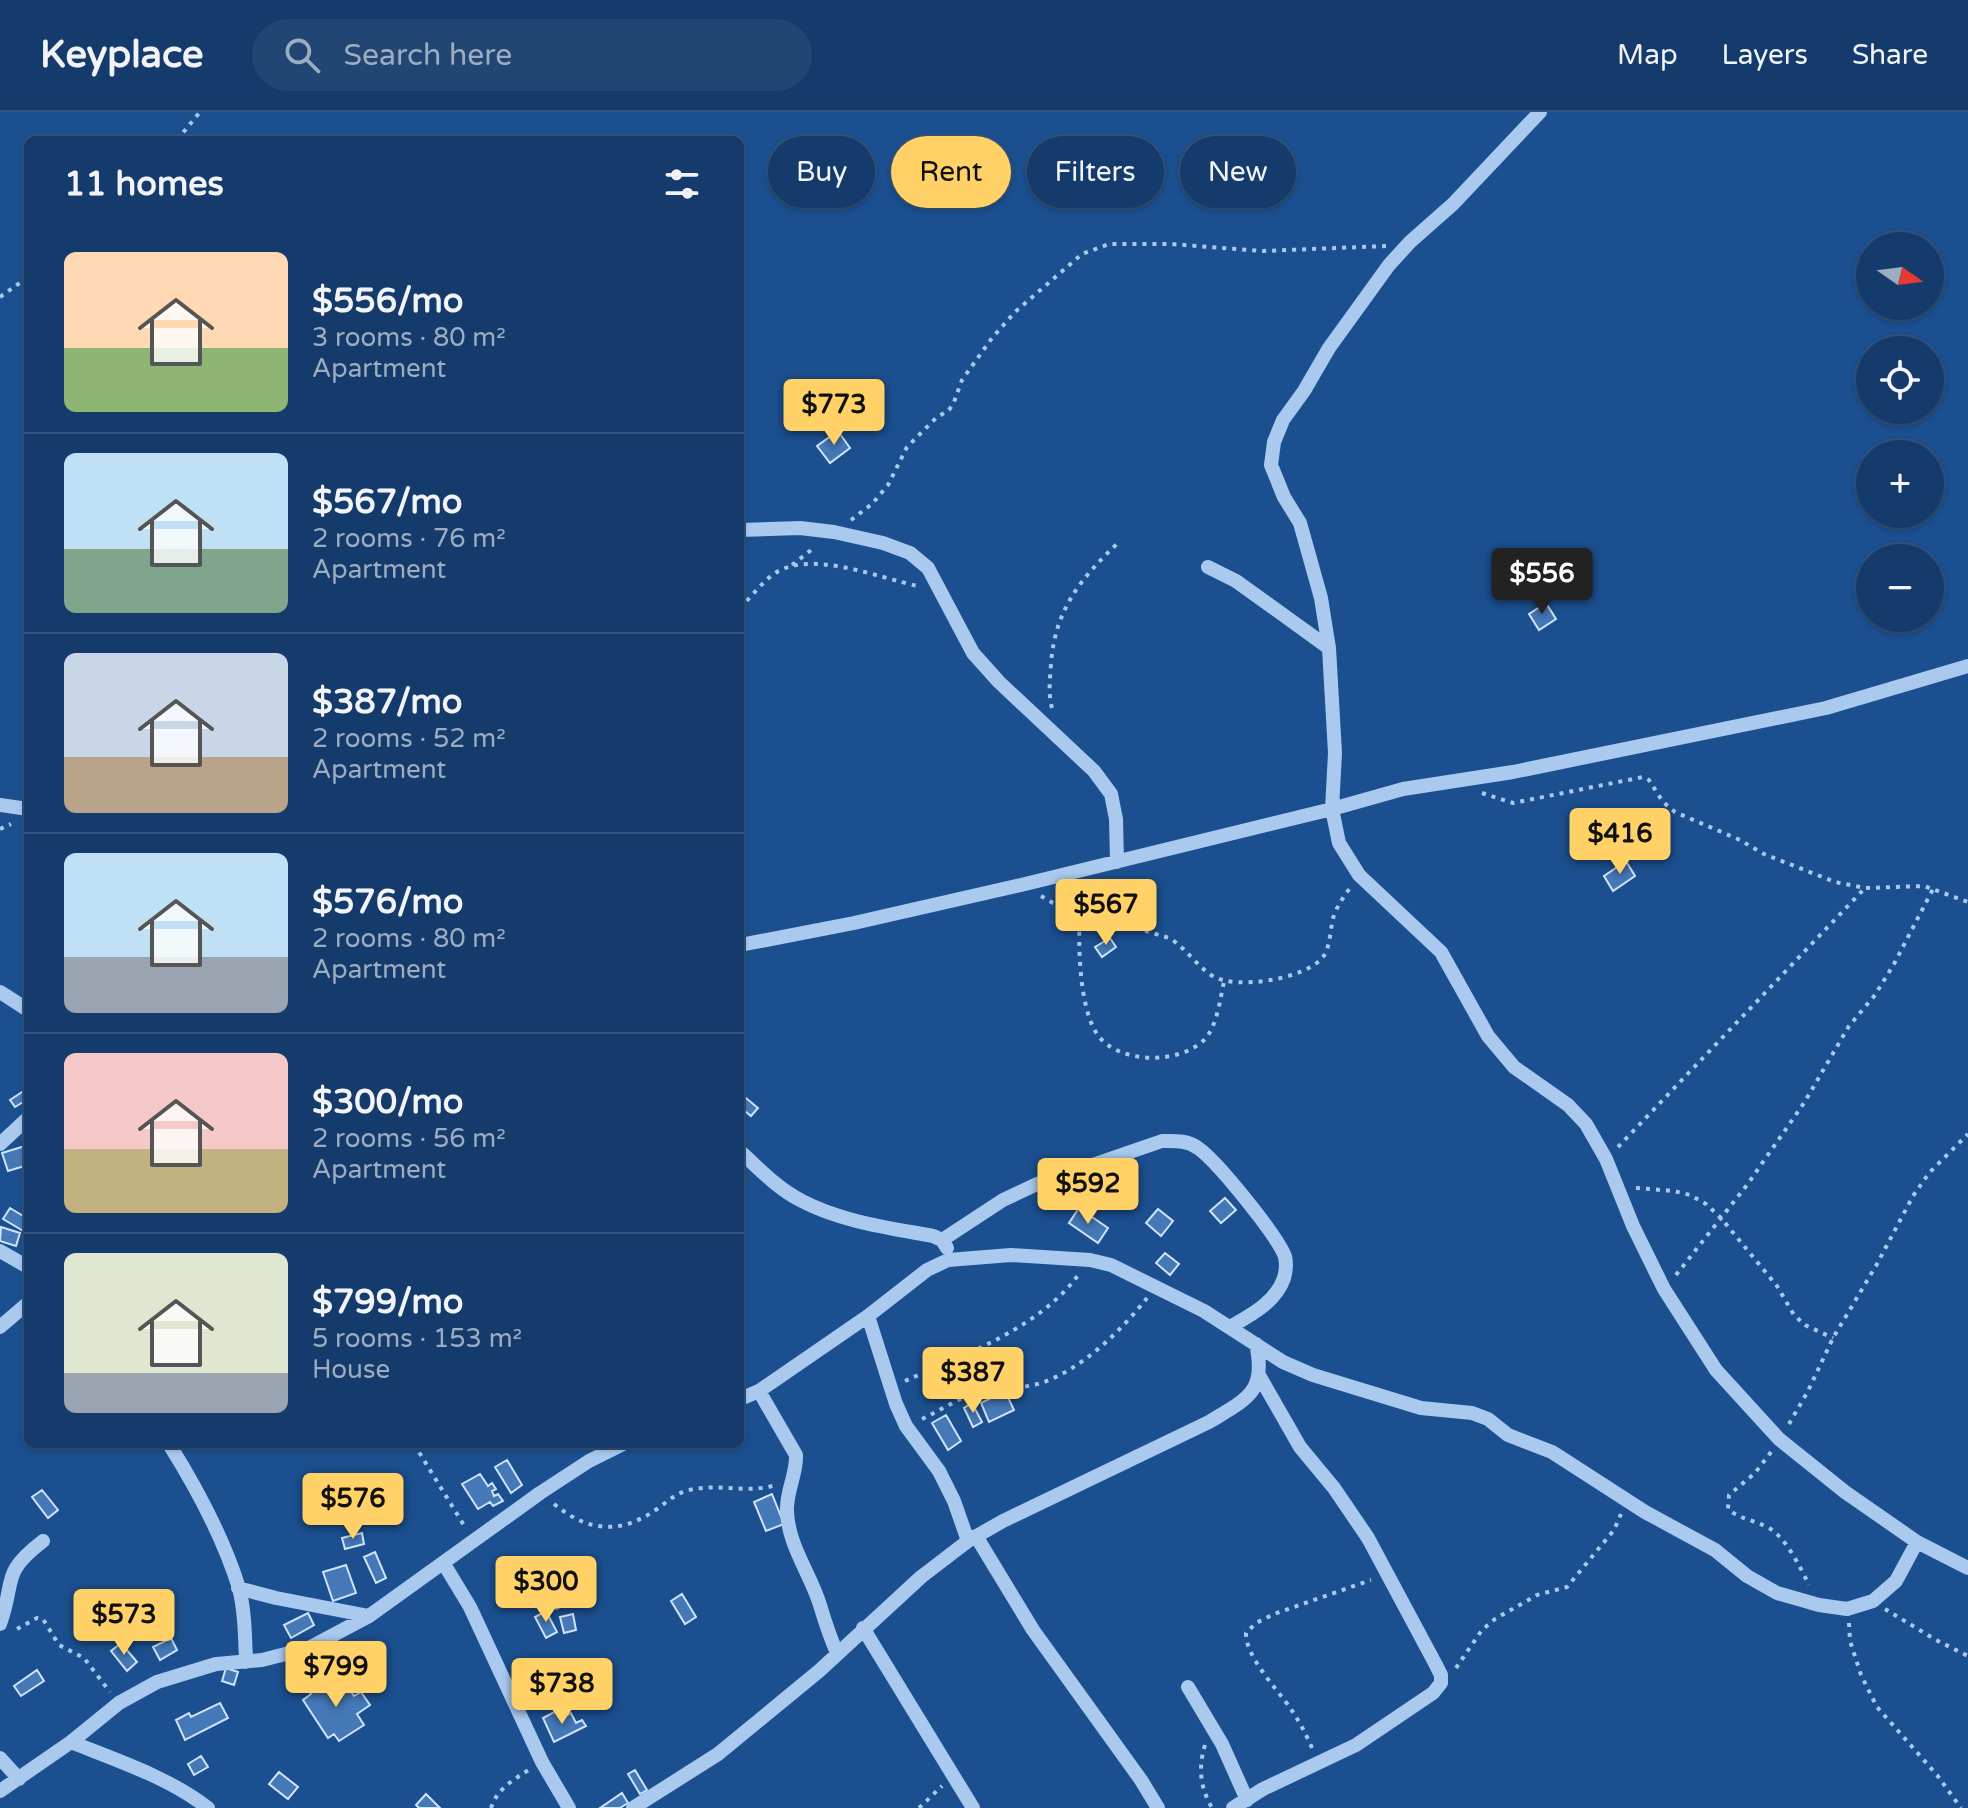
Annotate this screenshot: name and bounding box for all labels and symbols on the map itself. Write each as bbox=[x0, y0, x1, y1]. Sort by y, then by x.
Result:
north arrow bbox=[1856, 232, 1944, 320]
pin: $773 bbox=[787, 379, 881, 447]
pin: $556 bbox=[1495, 548, 1589, 616]
pin: $416 bbox=[1573, 808, 1667, 876]
pin: $567 bbox=[1059, 879, 1153, 947]
pin: $592 bbox=[1041, 1158, 1135, 1226]
pin: $387 bbox=[926, 1347, 1020, 1415]
pin: $576 bbox=[306, 1473, 400, 1541]
pin: $300 bbox=[499, 1556, 593, 1624]
pin: $573 bbox=[77, 1589, 171, 1657]
pin: $799 bbox=[289, 1641, 383, 1709]
pin: $738 bbox=[515, 1658, 609, 1726]

